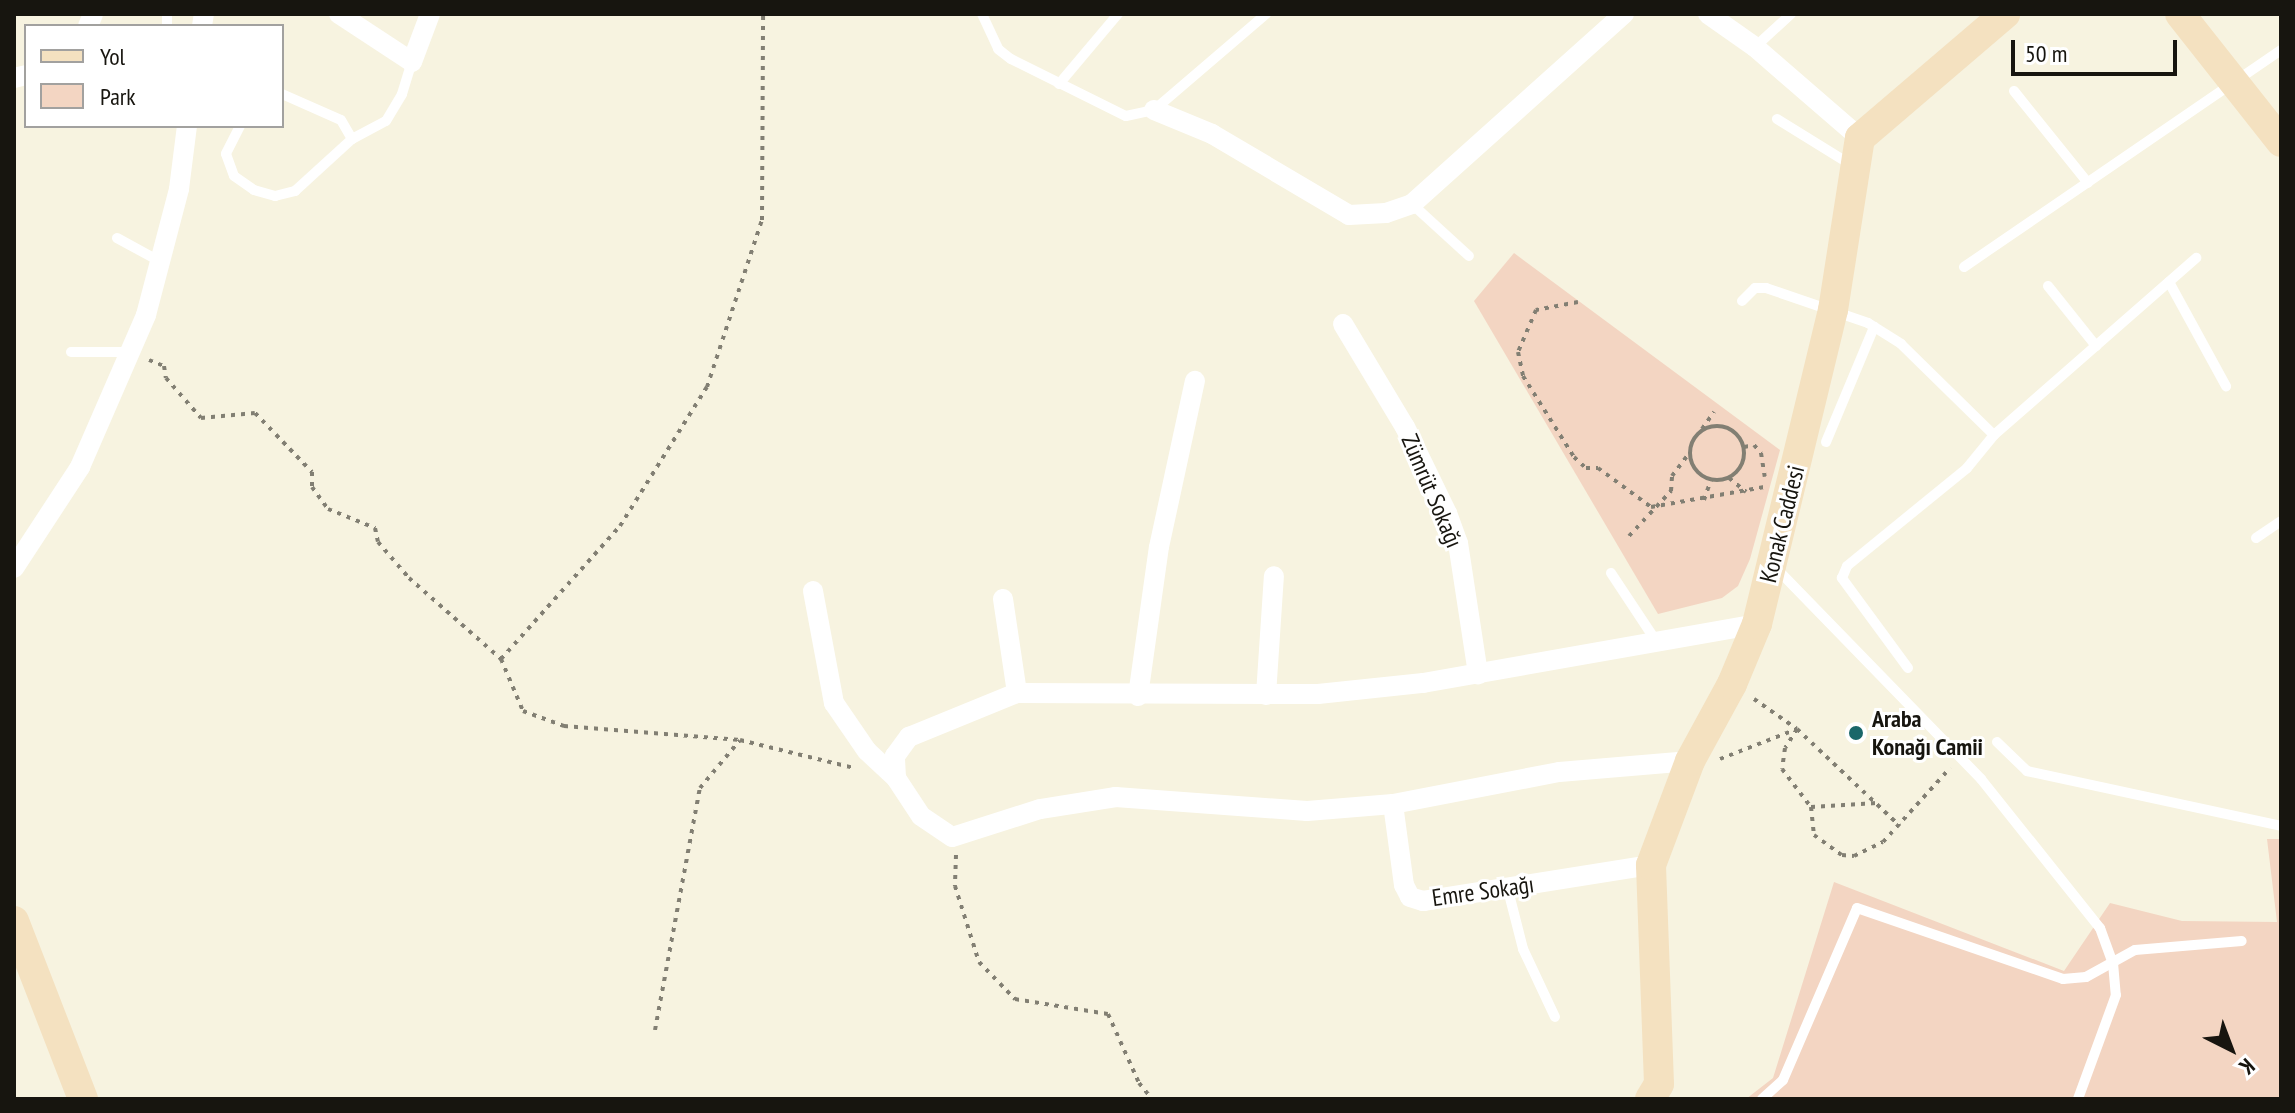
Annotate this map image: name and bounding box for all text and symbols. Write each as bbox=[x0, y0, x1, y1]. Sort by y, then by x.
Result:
legend bbox=[24, 24, 284, 128]
scale bar bbox=[2015, 24, 2181, 74]
text: 50 m bbox=[2025, 38, 2067, 69]
text: Yol bbox=[100, 41, 125, 72]
text: Park bbox=[100, 81, 136, 112]
street label: Zümrüt Sokağı bbox=[1395, 430, 1469, 552]
street label: Konak Caddesi bbox=[1754, 462, 1810, 586]
place label: Araba Konağı Camii bbox=[1872, 705, 1983, 761]
marker: Araba Konağı Camii bbox=[1847, 724, 1865, 742]
street label: Emre Sokağı bbox=[1430, 870, 1536, 912]
north arrow bbox=[2191, 1009, 2271, 1089]
text: K bbox=[2233, 1053, 2261, 1081]

